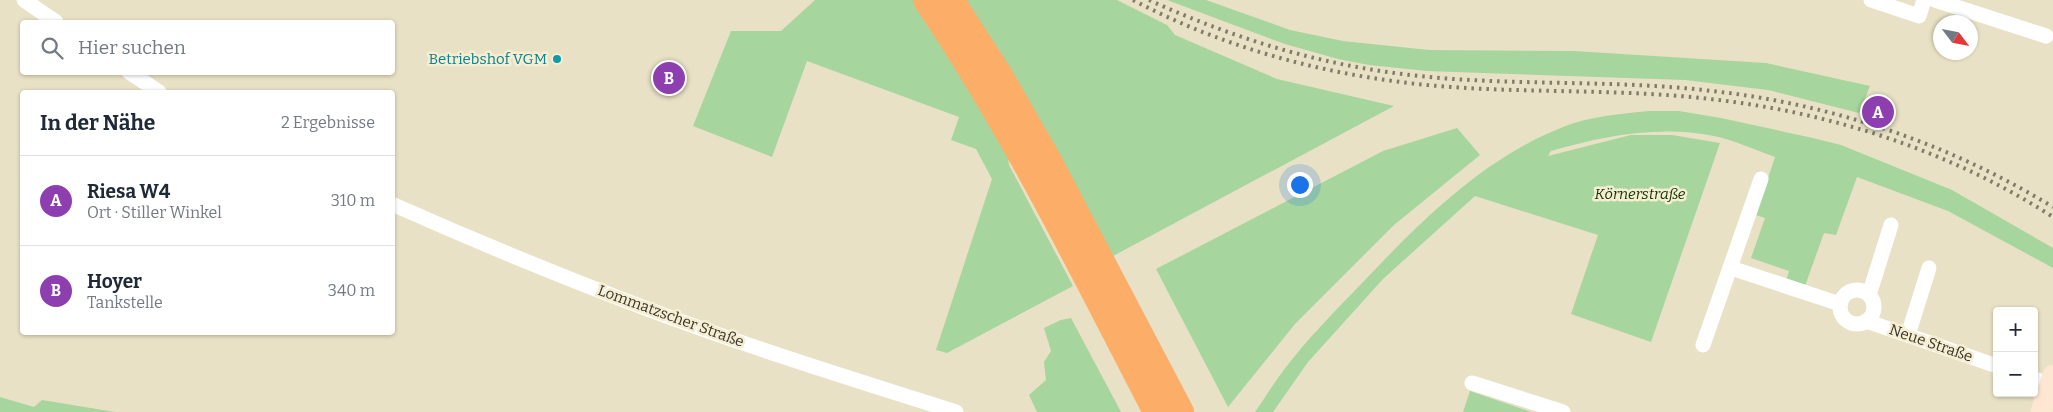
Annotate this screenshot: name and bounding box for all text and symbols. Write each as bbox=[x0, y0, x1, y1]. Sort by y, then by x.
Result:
north arrow bbox=[1933, 15, 1978, 60]
search box bbox=[20, 20, 395, 75]
icon: search bbox=[38, 34, 66, 62]
text: Hier suchen bbox=[78, 36, 186, 59]
place label: Betriebshof VGM bbox=[429, 50, 547, 68]
marker: Betriebshof VGM bbox=[551, 53, 563, 65]
pin: B bbox=[653, 59, 685, 97]
pin: A bbox=[1862, 93, 1894, 131]
text: In der Nähe bbox=[40, 110, 155, 136]
text: 2 Ergebnisse bbox=[281, 113, 375, 132]
your location bbox=[1287, 172, 1313, 198]
text: Riesa W4 bbox=[87, 180, 170, 203]
park label: Körnerstraße bbox=[1595, 185, 1686, 203]
text: A bbox=[50, 191, 62, 210]
text: 310 m bbox=[331, 191, 375, 210]
text: Ort · Stiller Winkel bbox=[87, 203, 222, 222]
text: Hoyer bbox=[87, 270, 142, 293]
text: B bbox=[51, 281, 61, 300]
text: 340 m bbox=[328, 281, 375, 300]
street label: Lommatzscher Straße bbox=[595, 281, 747, 351]
text: Tankstelle bbox=[87, 293, 163, 312]
map controls bbox=[1993, 307, 2038, 397]
button: + bbox=[1993, 307, 2038, 352]
street label: Neue Straße bbox=[1887, 320, 1975, 366]
button: − bbox=[1993, 352, 2038, 397]

